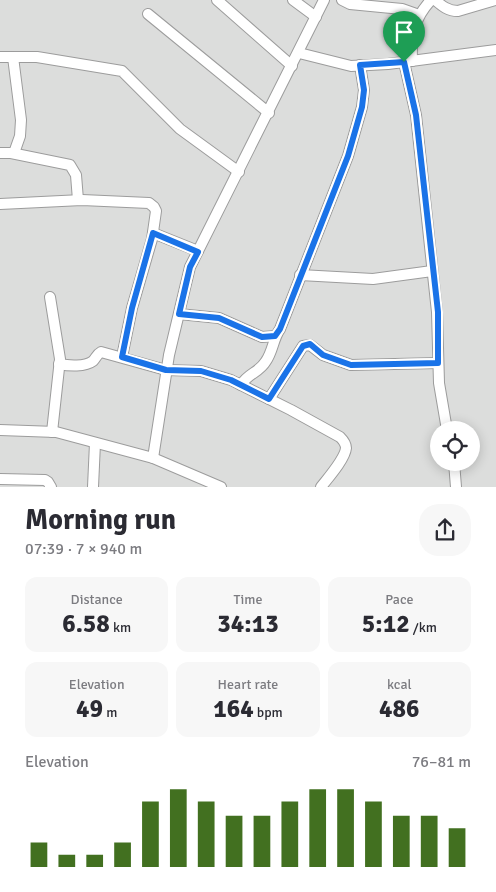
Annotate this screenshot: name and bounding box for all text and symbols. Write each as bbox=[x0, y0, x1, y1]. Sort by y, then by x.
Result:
pin bbox=[383, 11, 425, 62]
icon: arrive bbox=[390, 18, 418, 46]
map controls bbox=[430, 421, 480, 471]
button: locate bbox=[430, 421, 480, 471]
text: Morning run bbox=[25, 503, 176, 537]
button: share bbox=[419, 504, 471, 556]
text: 07:39 · 7 × 940 m bbox=[25, 539, 142, 559]
text: Distance bbox=[71, 591, 123, 608]
text: Time bbox=[234, 591, 262, 608]
text: Pace bbox=[385, 591, 413, 608]
text: 6.58 bbox=[62, 608, 110, 639]
text: 34:13 bbox=[217, 608, 279, 639]
text: 5:12 bbox=[362, 608, 410, 639]
text: km bbox=[110, 619, 131, 636]
text: /km bbox=[410, 619, 437, 636]
text: Elevation bbox=[69, 676, 125, 693]
text: Heart rate bbox=[218, 676, 278, 693]
text: kcal bbox=[387, 676, 412, 693]
text: 49 bbox=[76, 693, 103, 724]
text: 164 bbox=[213, 693, 254, 724]
text: 486 bbox=[379, 693, 420, 724]
text: m bbox=[103, 704, 117, 721]
text: bpm bbox=[254, 704, 283, 721]
text: Elevation bbox=[25, 752, 89, 772]
text: 76–81 m bbox=[412, 752, 471, 772]

